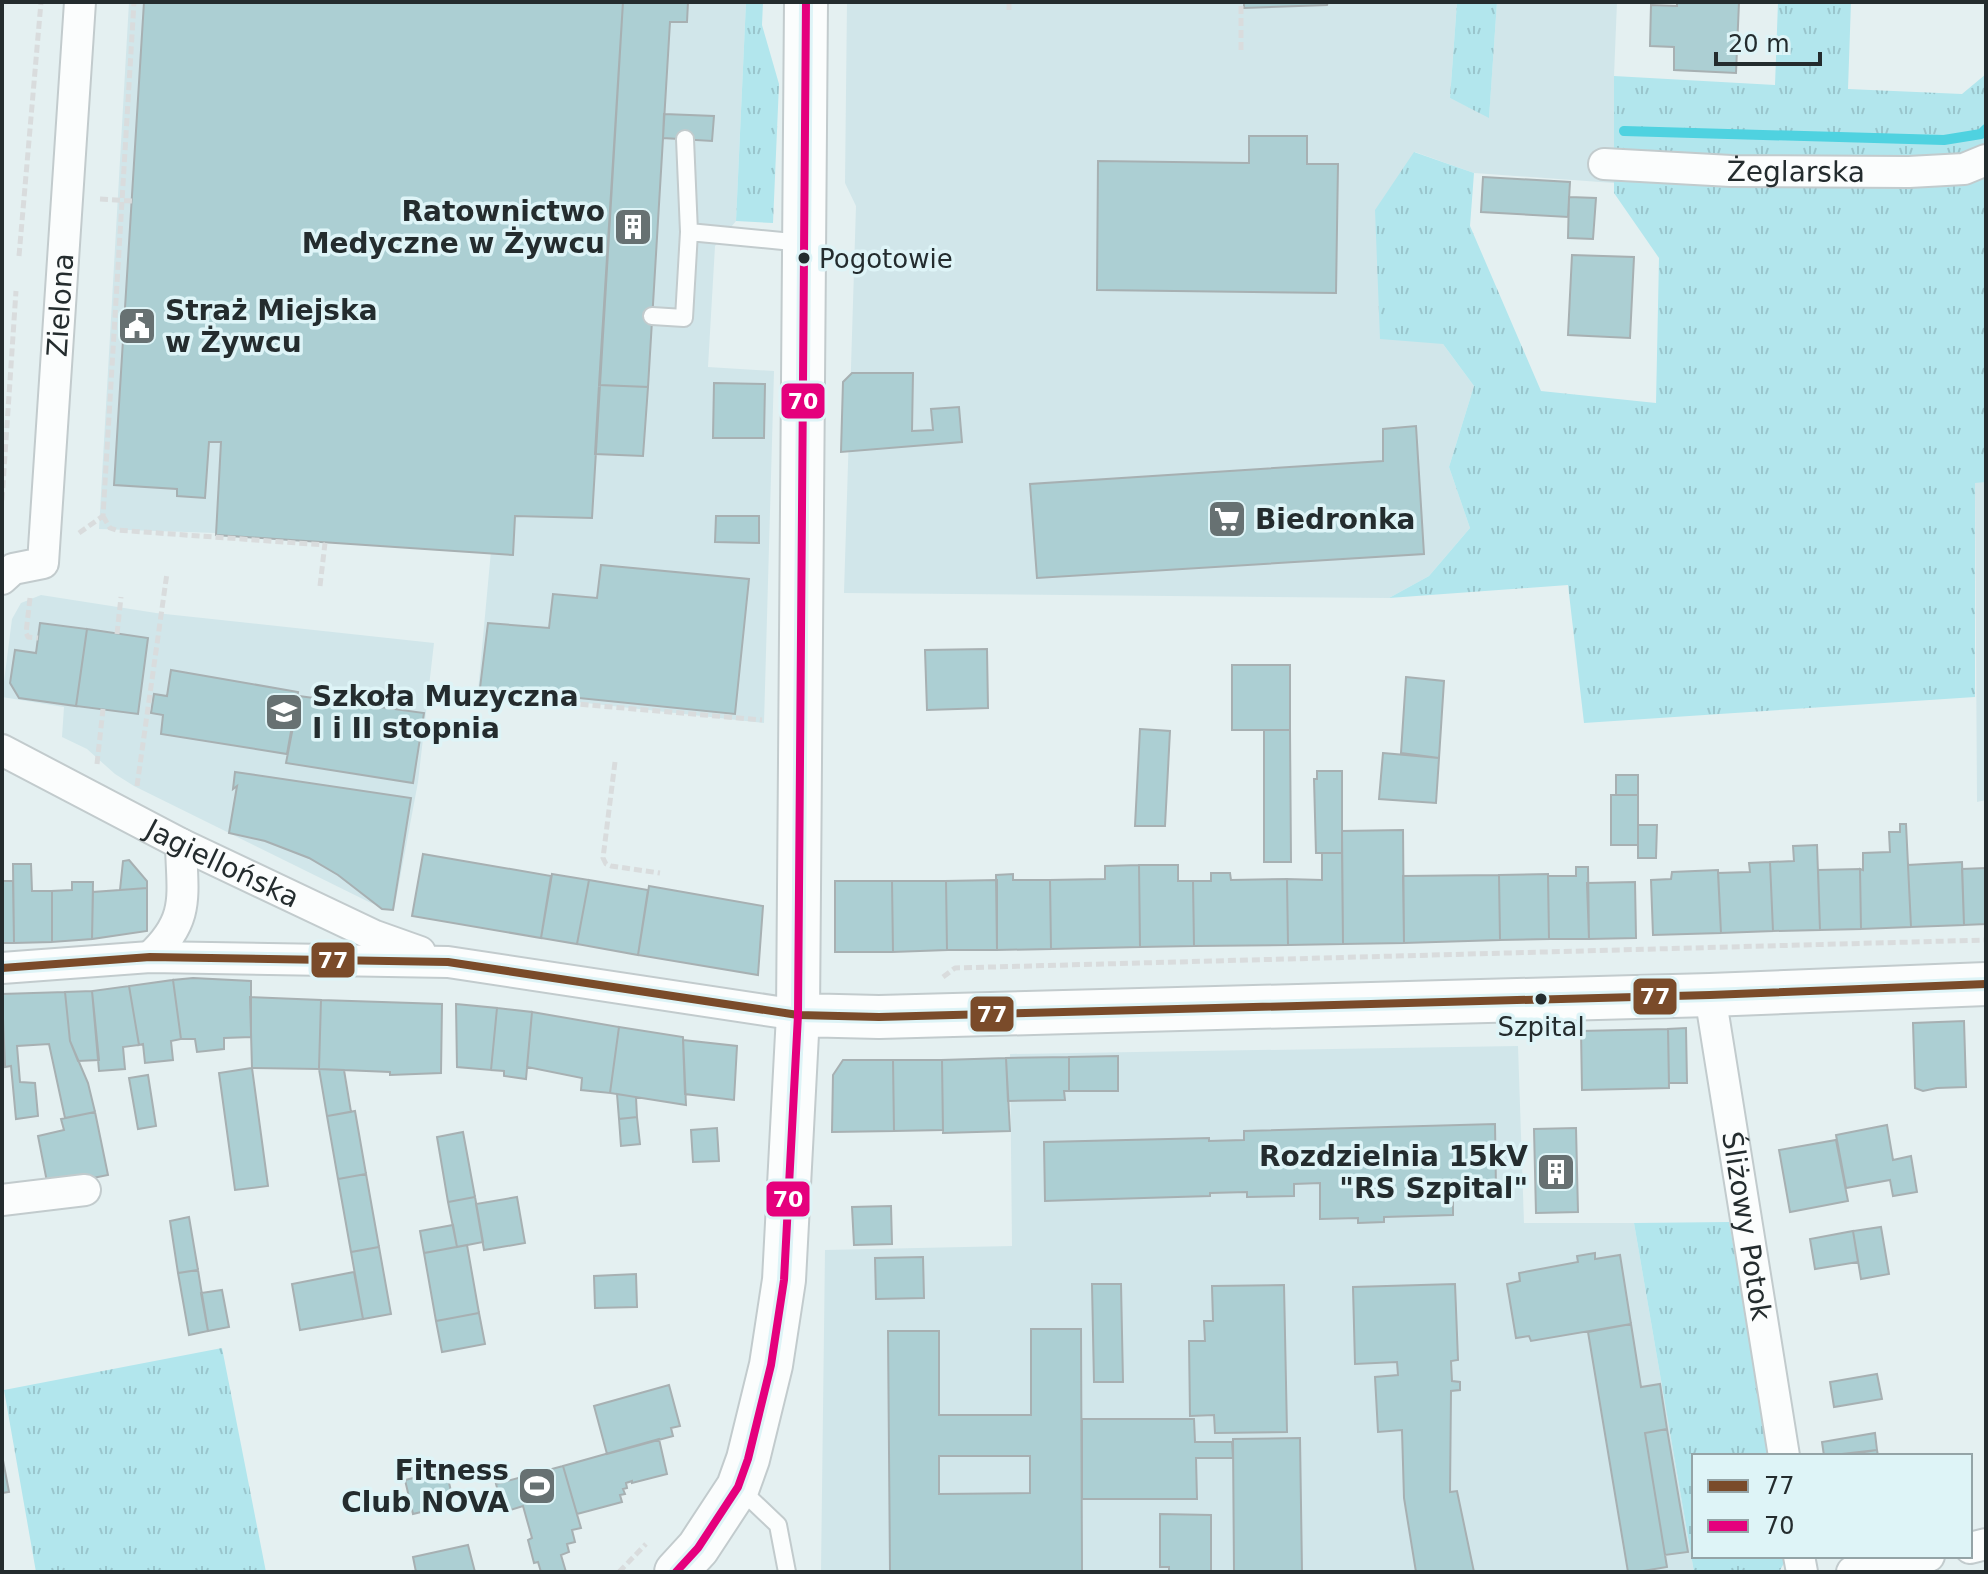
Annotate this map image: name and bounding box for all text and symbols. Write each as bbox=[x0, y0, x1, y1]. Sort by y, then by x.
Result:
scale bar bbox=[1716, 16, 1820, 66]
text: 20 m bbox=[1728, 30, 1790, 58]
street label: Żeglarska bbox=[1727, 155, 1865, 189]
place label: Ratownictwo Medyczne w Żywcu bbox=[302, 195, 605, 260]
building icon: Ratownictwo Medyczne w Żywcu bbox=[612, 206, 654, 248]
place label: Pogotowie bbox=[819, 244, 953, 274]
marker: Pogotowie bbox=[796, 250, 812, 266]
street label: Zielona bbox=[41, 252, 80, 358]
place label: Straż Miejska w Żywcu bbox=[165, 294, 378, 359]
public building icon: Straż Miejska w Żywcu bbox=[116, 305, 158, 347]
line badge: 70 bbox=[780, 382, 826, 420]
text: 70 bbox=[788, 389, 818, 414]
supermarket icon: Biedronka bbox=[1206, 498, 1248, 540]
place label: Biedronka bbox=[1255, 503, 1415, 536]
place label: Szkoła Muzyczna I i II stopnia bbox=[312, 680, 579, 745]
school or university icon: Szkoła Muzyczna I i II stopnia bbox=[263, 691, 305, 733]
street label: Jagiellońska bbox=[138, 812, 304, 915]
line badge: 77 bbox=[310, 941, 356, 979]
text: 77 bbox=[318, 948, 348, 973]
line badge: 77 bbox=[1632, 977, 1678, 1016]
text: 77 bbox=[1640, 984, 1670, 1009]
marker: Szpital bbox=[1533, 991, 1549, 1007]
line badge: 77 bbox=[969, 995, 1015, 1033]
text: 77 bbox=[977, 1002, 1007, 1027]
place label: Szpital bbox=[1497, 1012, 1585, 1042]
street label: Śliżowy Potok bbox=[1715, 1129, 1778, 1324]
place label: Rozdzielnia 15kV "RS Szpital" bbox=[1259, 1140, 1528, 1205]
building icon: Rozdzielnia 15kV "RS Szpital" bbox=[1535, 1151, 1577, 1193]
line badge: 70 bbox=[765, 1180, 811, 1218]
text: 70 bbox=[773, 1187, 803, 1212]
place label: Fitness Club NOVA bbox=[341, 1454, 509, 1519]
legend bbox=[1692, 1454, 1972, 1558]
sports icon: Fitness Club NOVA bbox=[516, 1465, 558, 1507]
text: 77 bbox=[1764, 1472, 1795, 1500]
text: 70 bbox=[1764, 1512, 1795, 1540]

